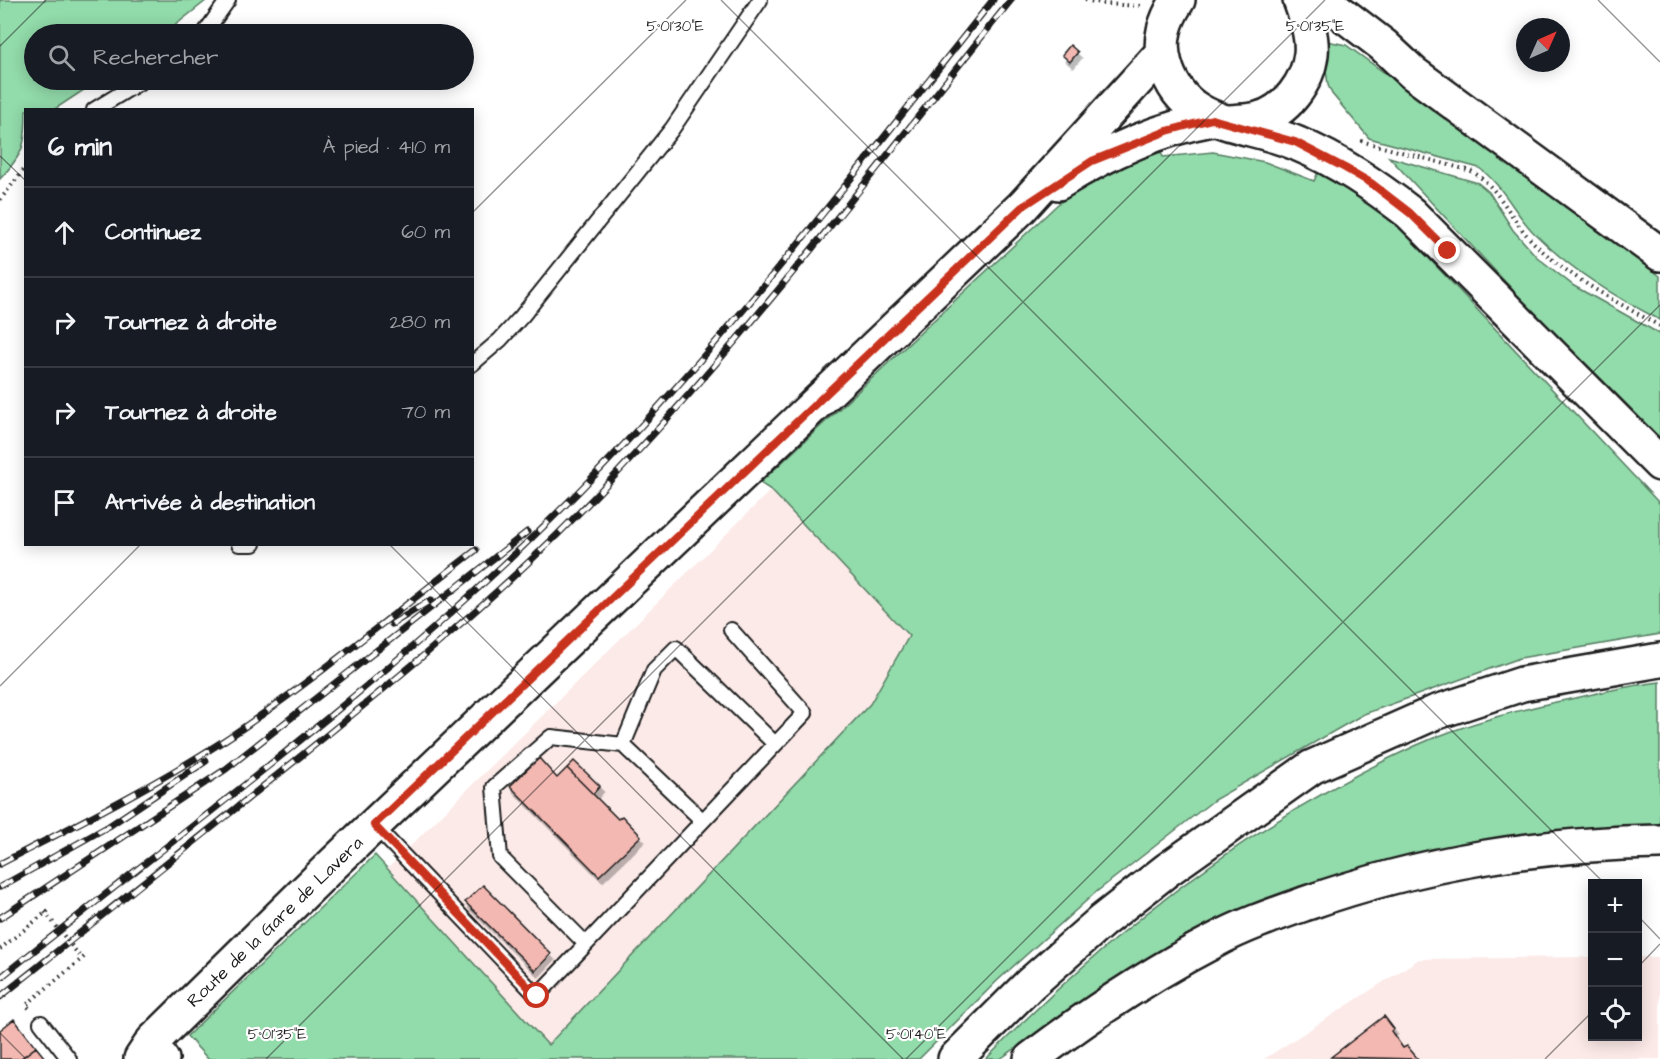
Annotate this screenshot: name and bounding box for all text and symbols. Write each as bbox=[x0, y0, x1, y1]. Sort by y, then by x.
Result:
text: 5°01'30"E bbox=[646, 16, 704, 37]
text: 5°01'35"E bbox=[1286, 16, 1344, 37]
north arrow bbox=[1516, 18, 1570, 72]
search box bbox=[24, 24, 474, 90]
icon: search bbox=[45, 41, 78, 74]
text: Rechercher bbox=[93, 42, 218, 73]
text: 6 min bbox=[48, 129, 112, 165]
text: À pied · 410 m bbox=[323, 133, 450, 161]
icon: ahead bbox=[48, 216, 81, 249]
text: Continuez bbox=[105, 217, 201, 248]
text: 60 m bbox=[401, 218, 450, 246]
route end bbox=[1434, 237, 1460, 263]
icon: right bbox=[48, 306, 81, 339]
text: Tournez à droite bbox=[105, 307, 277, 338]
text: 280 m bbox=[389, 308, 450, 336]
icon: right bbox=[48, 396, 81, 429]
text: Tournez à droite bbox=[105, 397, 277, 428]
text: 70 m bbox=[402, 398, 450, 426]
icon: arrive bbox=[48, 486, 81, 519]
text: Arrivée à destination bbox=[105, 487, 315, 518]
street label: Route de la Gare de Lavera bbox=[181, 831, 369, 1013]
map controls bbox=[1588, 879, 1642, 1041]
button: + bbox=[1588, 879, 1642, 933]
button: − bbox=[1588, 933, 1642, 987]
route start bbox=[523, 982, 549, 1008]
button: locate bbox=[1588, 987, 1642, 1041]
text: 5°01'35"E bbox=[248, 1024, 306, 1045]
text: 5°01'40"E bbox=[886, 1024, 946, 1045]

